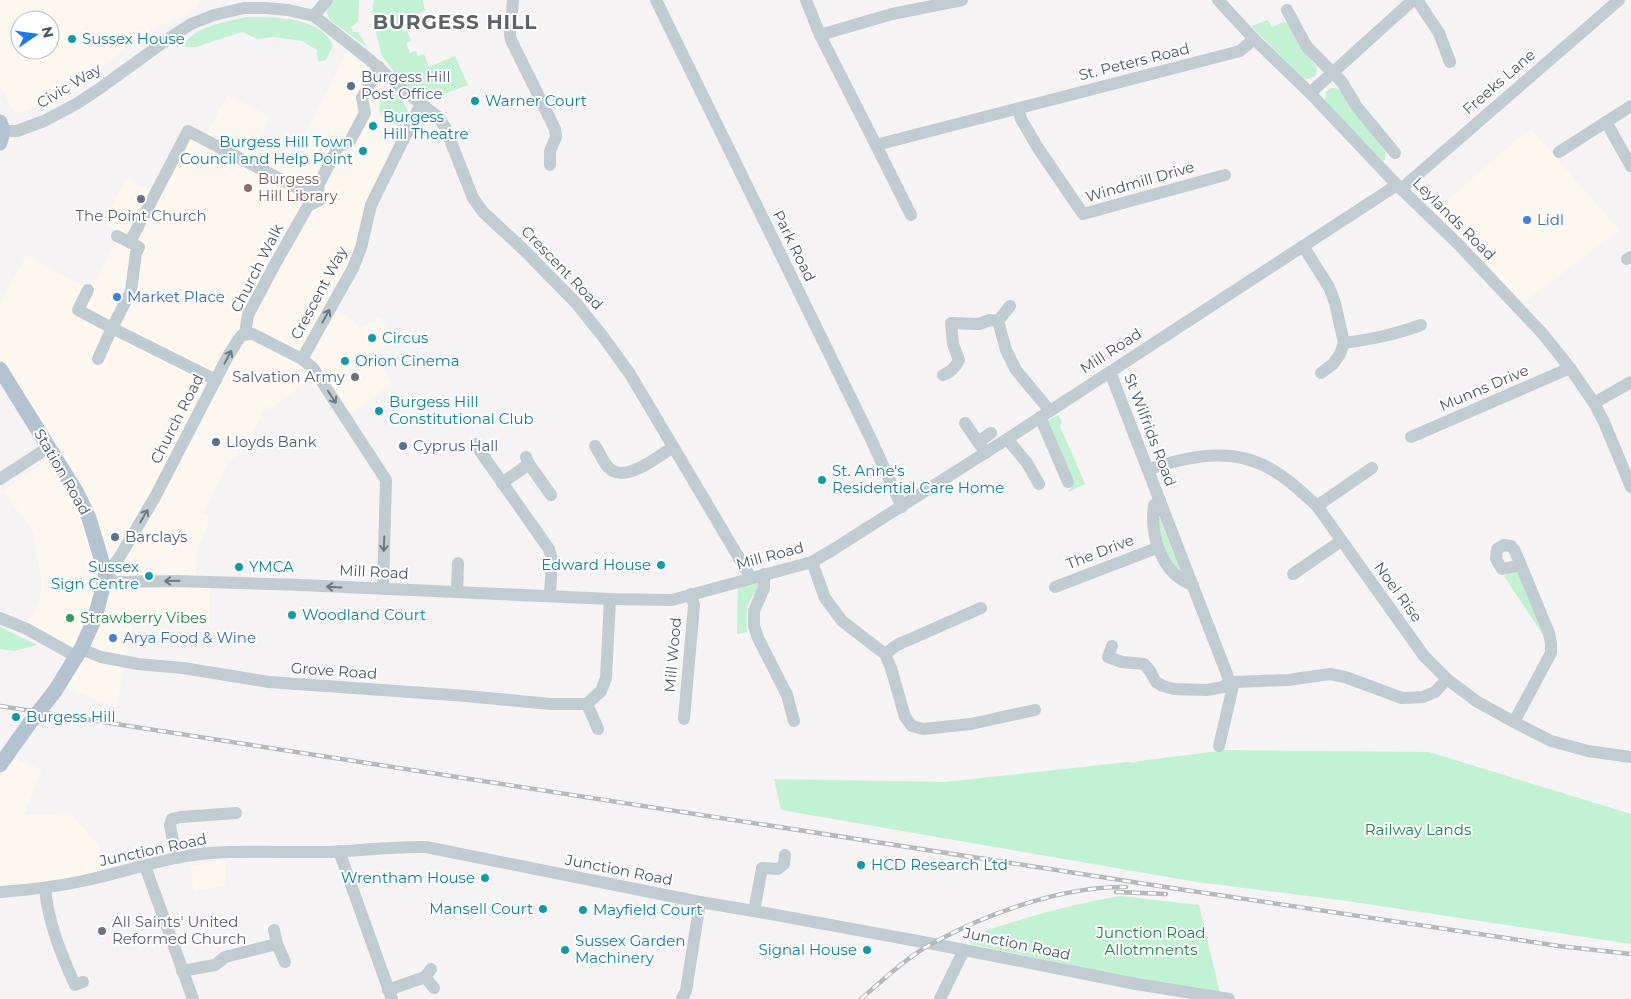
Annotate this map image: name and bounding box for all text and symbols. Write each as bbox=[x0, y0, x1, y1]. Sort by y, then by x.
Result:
north arrow bbox=[10, 10, 60, 60]
district label: BURGESS HILL bbox=[373, 10, 537, 34]
text: N bbox=[38, 25, 58, 40]
place label: Sussex House bbox=[82, 29, 185, 48]
marker: Sussex House bbox=[66, 33, 78, 45]
street label: St. Peters Road bbox=[1076, 39, 1191, 84]
street label: Freeks Lane bbox=[1458, 45, 1539, 118]
street label: Civic Way bbox=[33, 59, 105, 112]
place label: Burgess Hill Post Office bbox=[361, 67, 450, 103]
marker: Burgess Hill Post Office bbox=[345, 80, 357, 92]
place label: Warner Court bbox=[485, 91, 587, 110]
marker: Warner Court bbox=[469, 95, 481, 107]
place label: Burgess Hill Theatre bbox=[383, 107, 469, 143]
marker: Burgess Hill Theatre bbox=[367, 120, 379, 132]
place label: Burgess Hill Town Council and Help Point bbox=[180, 132, 353, 168]
marker: Burgess Hill Town Council and Help Point bbox=[357, 145, 369, 157]
street label: Windmill Drive bbox=[1083, 157, 1196, 206]
place label: Burgess Hill Library bbox=[258, 169, 338, 205]
street label: Leylands Road bbox=[1409, 173, 1500, 264]
marker: Burgess Hill Library bbox=[242, 182, 254, 194]
marker: The Point Church bbox=[135, 193, 147, 205]
place label: The Point Church bbox=[75, 206, 207, 225]
street label: Park Road bbox=[769, 207, 820, 285]
place label: Lidl bbox=[1537, 210, 1564, 229]
marker: Lidl bbox=[1521, 214, 1533, 226]
street label: Church Walk bbox=[226, 220, 287, 315]
street label: Crescent Road bbox=[517, 222, 607, 314]
street label: Crescent Way bbox=[286, 242, 352, 343]
place label: Market Place bbox=[127, 287, 225, 306]
marker: Market Place bbox=[111, 291, 123, 303]
one-way arrow bbox=[322, 310, 332, 324]
street label: Mill Road bbox=[1076, 324, 1145, 377]
place label: Circus bbox=[382, 328, 428, 347]
marker: Circus bbox=[366, 332, 378, 344]
one-way arrow bbox=[224, 350, 234, 364]
place label: Orion Cinema bbox=[355, 351, 460, 370]
marker: Orion Cinema bbox=[339, 355, 351, 367]
street label: Munns Drive bbox=[1436, 360, 1531, 415]
place label: Salvation Army bbox=[232, 367, 346, 386]
street label: Church Road bbox=[146, 371, 207, 467]
marker: Salvation Army bbox=[349, 371, 361, 383]
street label: St Wilfrids Road bbox=[1120, 371, 1181, 489]
one-way arrow bbox=[327, 390, 337, 404]
place label: Burgess Hill Constitutional Club bbox=[389, 392, 534, 428]
marker: Burgess Hill Constitutional Club bbox=[373, 405, 385, 417]
street label: Station Road bbox=[30, 425, 95, 518]
place label: Lloyds Bank bbox=[226, 432, 317, 451]
marker: Lloyds Bank bbox=[210, 436, 222, 448]
place label: Cyprus Hall bbox=[413, 436, 498, 455]
marker: Cyprus Hall bbox=[397, 440, 409, 452]
place label: St. Anne's Residential Care Home bbox=[832, 461, 1004, 497]
marker: St. Anne's Residential Care Home bbox=[816, 474, 828, 486]
one-way arrow bbox=[140, 509, 150, 523]
place label: Barclays bbox=[125, 527, 187, 546]
street label: The Drive bbox=[1063, 530, 1136, 573]
marker: Barclays bbox=[109, 531, 121, 543]
one-way arrow bbox=[380, 535, 389, 551]
street label: Mill Road bbox=[734, 537, 806, 574]
place label: Edward House bbox=[541, 555, 651, 574]
place label: Sussex Sign Centre bbox=[51, 557, 139, 593]
place label: YMCA bbox=[249, 557, 294, 576]
street label: Noel Rise bbox=[1370, 558, 1427, 626]
marker: Edward House bbox=[655, 559, 667, 571]
street label: Mill Road bbox=[339, 560, 409, 583]
marker: YMCA bbox=[233, 561, 245, 573]
marker: Sussex Sign Centre bbox=[143, 570, 155, 582]
one-way arrow bbox=[164, 576, 180, 586]
one-way arrow bbox=[327, 582, 343, 591]
place label: Woodland Court bbox=[302, 605, 426, 624]
place label: Strawberry Vibes bbox=[80, 608, 207, 627]
marker: Woodland Court bbox=[286, 609, 298, 621]
marker: Strawberry Vibes bbox=[64, 612, 76, 624]
street label: Mill Wood bbox=[660, 617, 685, 693]
place label: Arya Food & Wine bbox=[123, 628, 256, 647]
marker: Arya Food & Wine bbox=[107, 632, 119, 644]
street label: Grove Road bbox=[290, 658, 378, 683]
place label: Burgess Hill bbox=[26, 707, 115, 726]
marker: Burgess Hill bbox=[10, 711, 22, 723]
park label: Railway Lands bbox=[1365, 820, 1471, 839]
street label: Junction Road bbox=[97, 829, 208, 870]
street label: Junction Road bbox=[563, 850, 674, 889]
place label: HCD Research Ltd bbox=[871, 855, 1008, 874]
marker: HCD Research Ltd bbox=[855, 859, 867, 871]
place label: Wrentham House bbox=[341, 868, 475, 887]
marker: Wrentham House bbox=[479, 872, 491, 884]
place label: Mansell Court bbox=[429, 899, 533, 918]
place label: Mayfield Court bbox=[593, 900, 703, 919]
marker: Mansell Court bbox=[537, 903, 549, 915]
marker: Mayfield Court bbox=[577, 904, 589, 916]
place label: All Saints' United Reformed Church bbox=[112, 912, 246, 948]
street label: Junction Road bbox=[961, 923, 1072, 964]
park label: Junction Road Allotmnents bbox=[1095, 923, 1206, 959]
marker: All Saints' United Reformed Church bbox=[96, 925, 108, 937]
place label: Sussex Garden Machinery bbox=[575, 931, 685, 967]
place label: Signal House bbox=[758, 940, 857, 959]
marker: Sussex Garden Machinery bbox=[559, 944, 571, 956]
marker: Signal House bbox=[861, 944, 873, 956]

